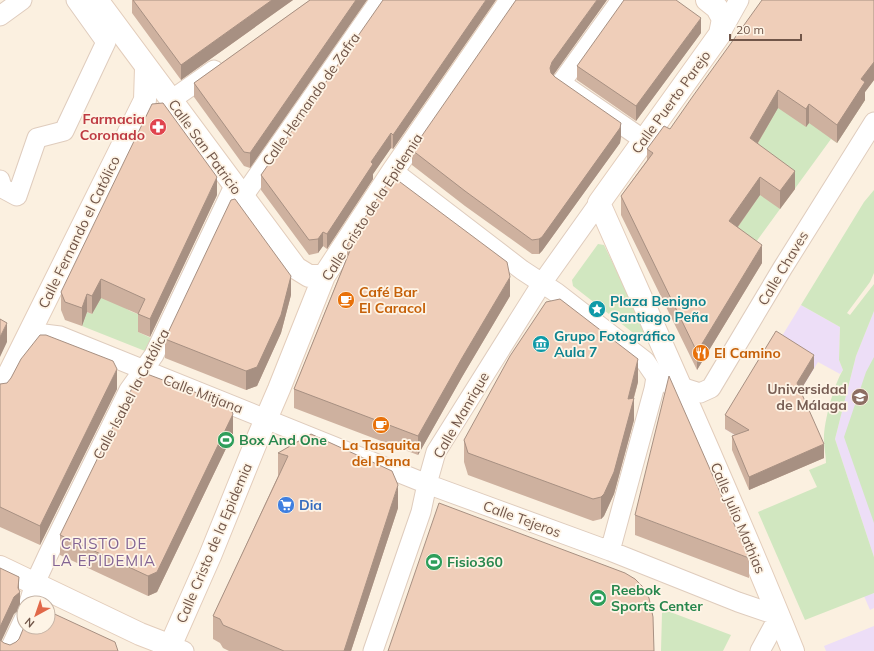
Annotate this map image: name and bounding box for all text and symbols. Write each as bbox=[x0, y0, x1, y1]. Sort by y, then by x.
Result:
scale bar bbox=[730, 16, 801, 42]
text: 20 m bbox=[736, 22, 764, 37]
street label: Calle Hernando de Zafra bbox=[258, 29, 364, 169]
street label: Calle Puerto Parejo bbox=[627, 47, 715, 157]
street label: Calle San Patricio bbox=[164, 96, 246, 198]
place label: Farmacia Coronado bbox=[80, 110, 145, 144]
pharmacy icon: Farmacia Coronado bbox=[148, 117, 168, 137]
street label: Calle Cristo de la Epidemia bbox=[318, 130, 426, 284]
street label: Calle Fernando el Católico bbox=[34, 153, 124, 311]
street label: Calle Chaves bbox=[754, 227, 812, 309]
place label: Café Bar El Caracol bbox=[359, 283, 426, 317]
cafe icon: Café Bar El Caracol bbox=[336, 290, 356, 310]
place label: Plaza Benigno Santiago Peña bbox=[610, 292, 708, 326]
place icon: Plaza Benigno Santiago Peña bbox=[587, 299, 607, 319]
street label: Calle Isabel la Católica bbox=[89, 326, 173, 462]
place label: Grupo Fotográfico Aula 7 bbox=[554, 327, 675, 361]
museum icon: Grupo Fotográfico Aula 7 bbox=[531, 334, 551, 354]
restaurant icon: El Camino bbox=[691, 343, 711, 363]
place label: El Camino bbox=[714, 344, 781, 362]
street label: Calle Manrique bbox=[429, 369, 493, 461]
street label: Calle Mitjana bbox=[160, 370, 246, 418]
place label: Universidad de Málaga bbox=[767, 380, 847, 414]
school or university icon: Universidad de Málaga bbox=[850, 387, 870, 407]
cafe icon: La Tasquita del Pana bbox=[371, 415, 391, 435]
sports icon: Box And One bbox=[216, 430, 236, 450]
place label: Box And One bbox=[239, 431, 327, 449]
place label: La Tasquita del Pana bbox=[342, 436, 420, 470]
street label: Calle Cristo de la Epidemia bbox=[172, 460, 256, 626]
street label: Calle Julio Mathias bbox=[706, 460, 770, 576]
supermarket icon: Dia bbox=[276, 495, 296, 515]
place label: Dia bbox=[299, 496, 322, 514]
street label: Calle Tejeros bbox=[481, 497, 563, 541]
district label: CRISTO DE LA EPIDEMIA bbox=[52, 534, 156, 570]
sports icon: Fisio360 bbox=[424, 552, 444, 572]
place label: Fisio360 bbox=[447, 553, 503, 571]
place label: Reebok Sports Center bbox=[611, 581, 703, 615]
sports icon: Reebok Sports Center bbox=[588, 588, 608, 608]
north arrow bbox=[16, 595, 56, 635]
text: N bbox=[22, 615, 37, 631]

